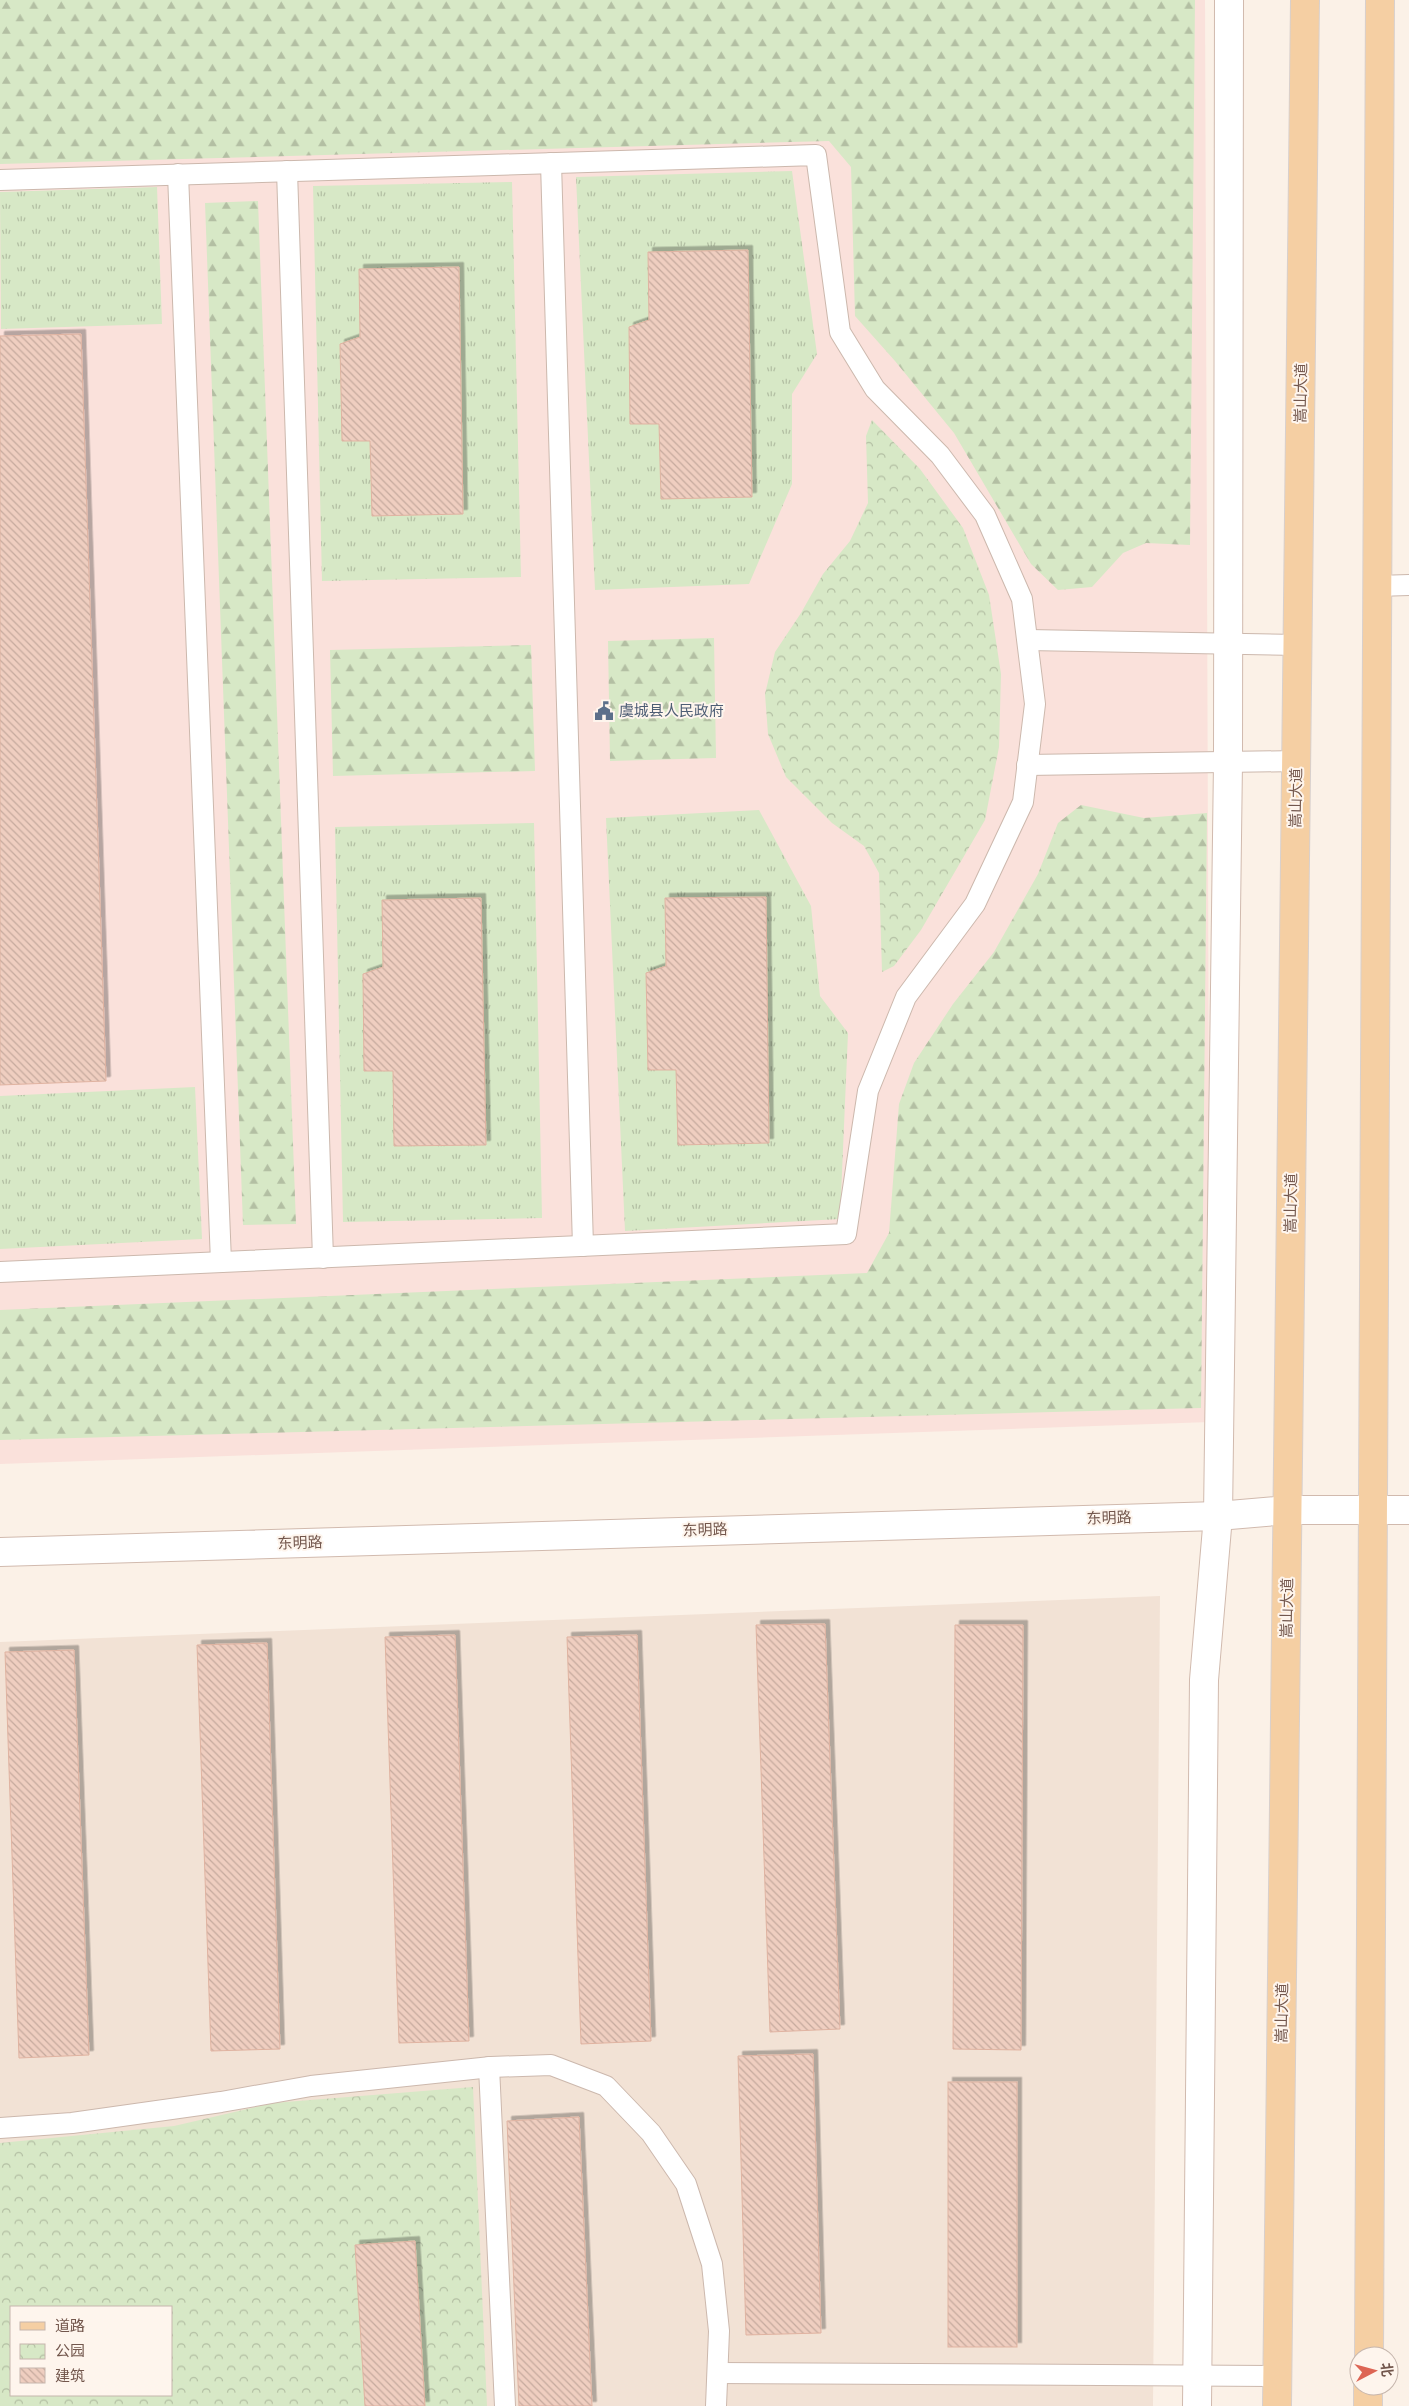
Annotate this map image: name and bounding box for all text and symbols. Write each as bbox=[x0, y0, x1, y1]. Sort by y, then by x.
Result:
street label: 嵩山大道 bbox=[1289, 363, 1313, 423]
public building icon: 虞城县人民政府 bbox=[593, 700, 615, 722]
place label: 虞城县人民政府 bbox=[619, 700, 724, 722]
street label: 嵩山大道 bbox=[1284, 768, 1308, 828]
street label: 嵩山大道 bbox=[1279, 1173, 1303, 1233]
street label: 东明路 bbox=[1086, 1506, 1132, 1530]
street label: 东明路 bbox=[682, 1518, 728, 1542]
street label: 东明路 bbox=[277, 1531, 323, 1555]
street label: 嵩山大道 bbox=[1275, 1578, 1299, 1638]
street label: 嵩山大道 bbox=[1270, 1983, 1294, 2043]
legend bbox=[10, 2306, 172, 2396]
text: 道路 bbox=[55, 2315, 85, 2337]
text: 公园 bbox=[55, 2340, 85, 2362]
north arrow bbox=[1349, 2346, 1399, 2396]
text: 北 bbox=[1376, 2362, 1398, 2378]
text: 建筑 bbox=[55, 2365, 85, 2387]

